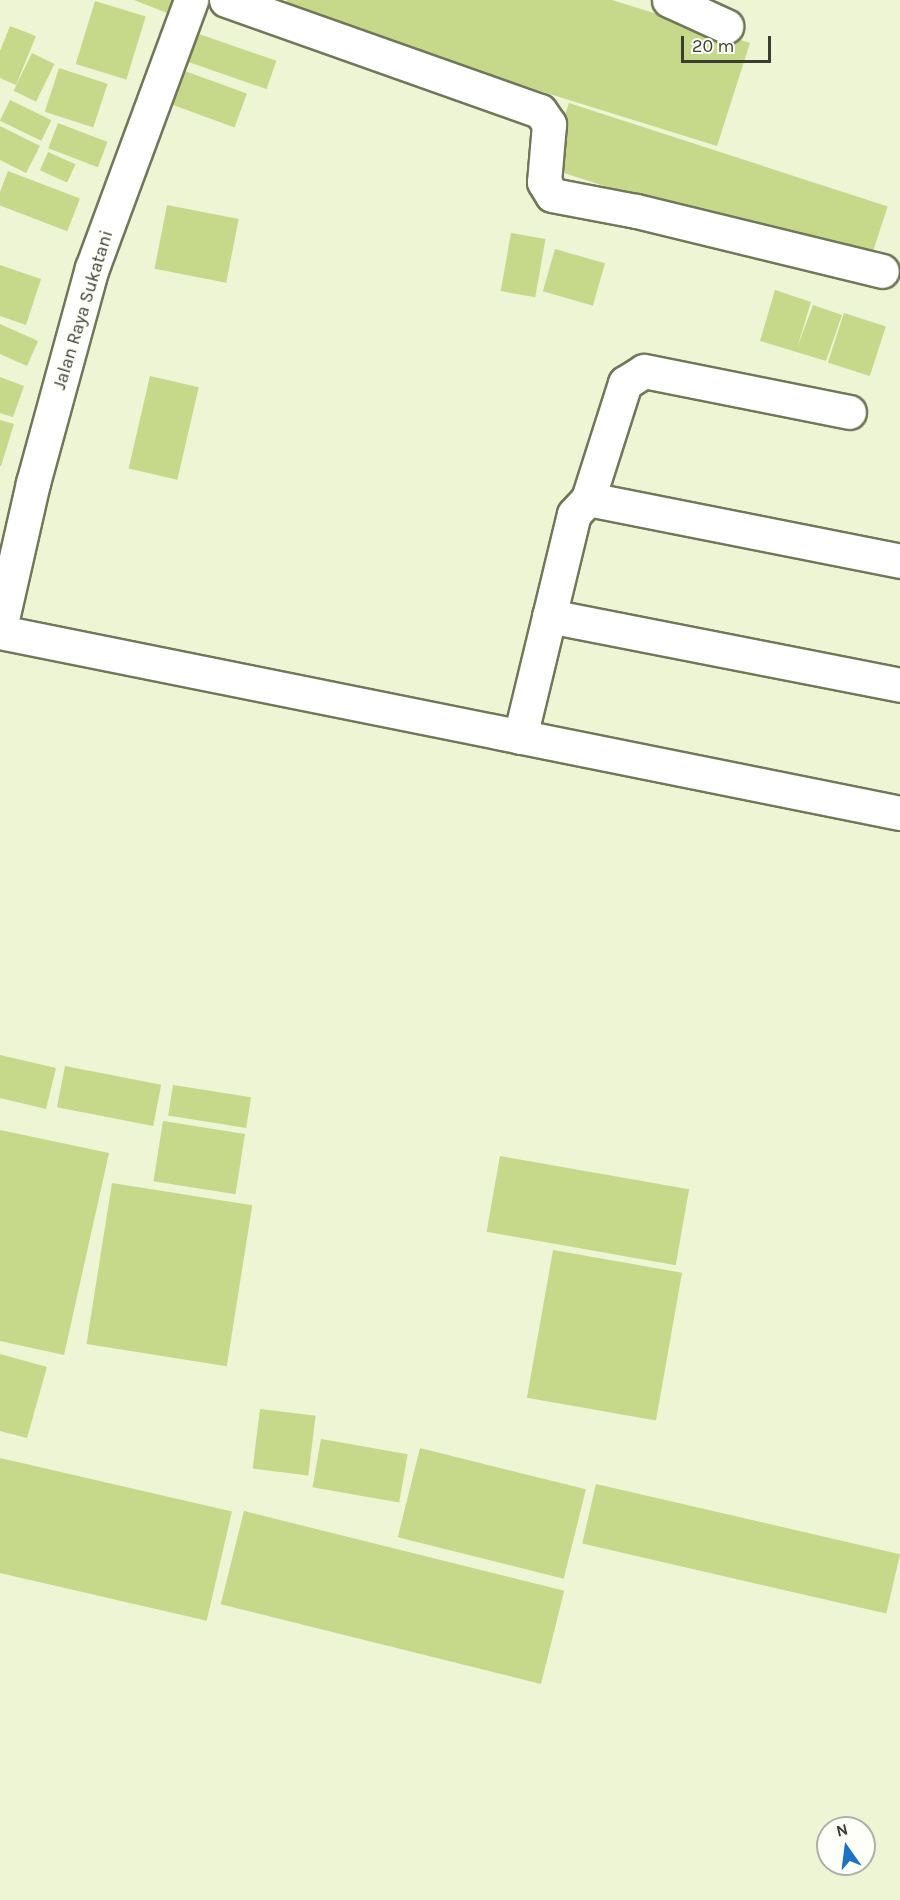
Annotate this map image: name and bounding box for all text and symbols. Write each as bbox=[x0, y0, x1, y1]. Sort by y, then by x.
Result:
scale bar bbox=[684, 24, 774, 62]
text: 20 m bbox=[692, 35, 734, 57]
street label: Jalan Raya Sukatani bbox=[48, 228, 118, 392]
north arrow bbox=[816, 1816, 876, 1876]
text: N bbox=[834, 1819, 850, 1841]

